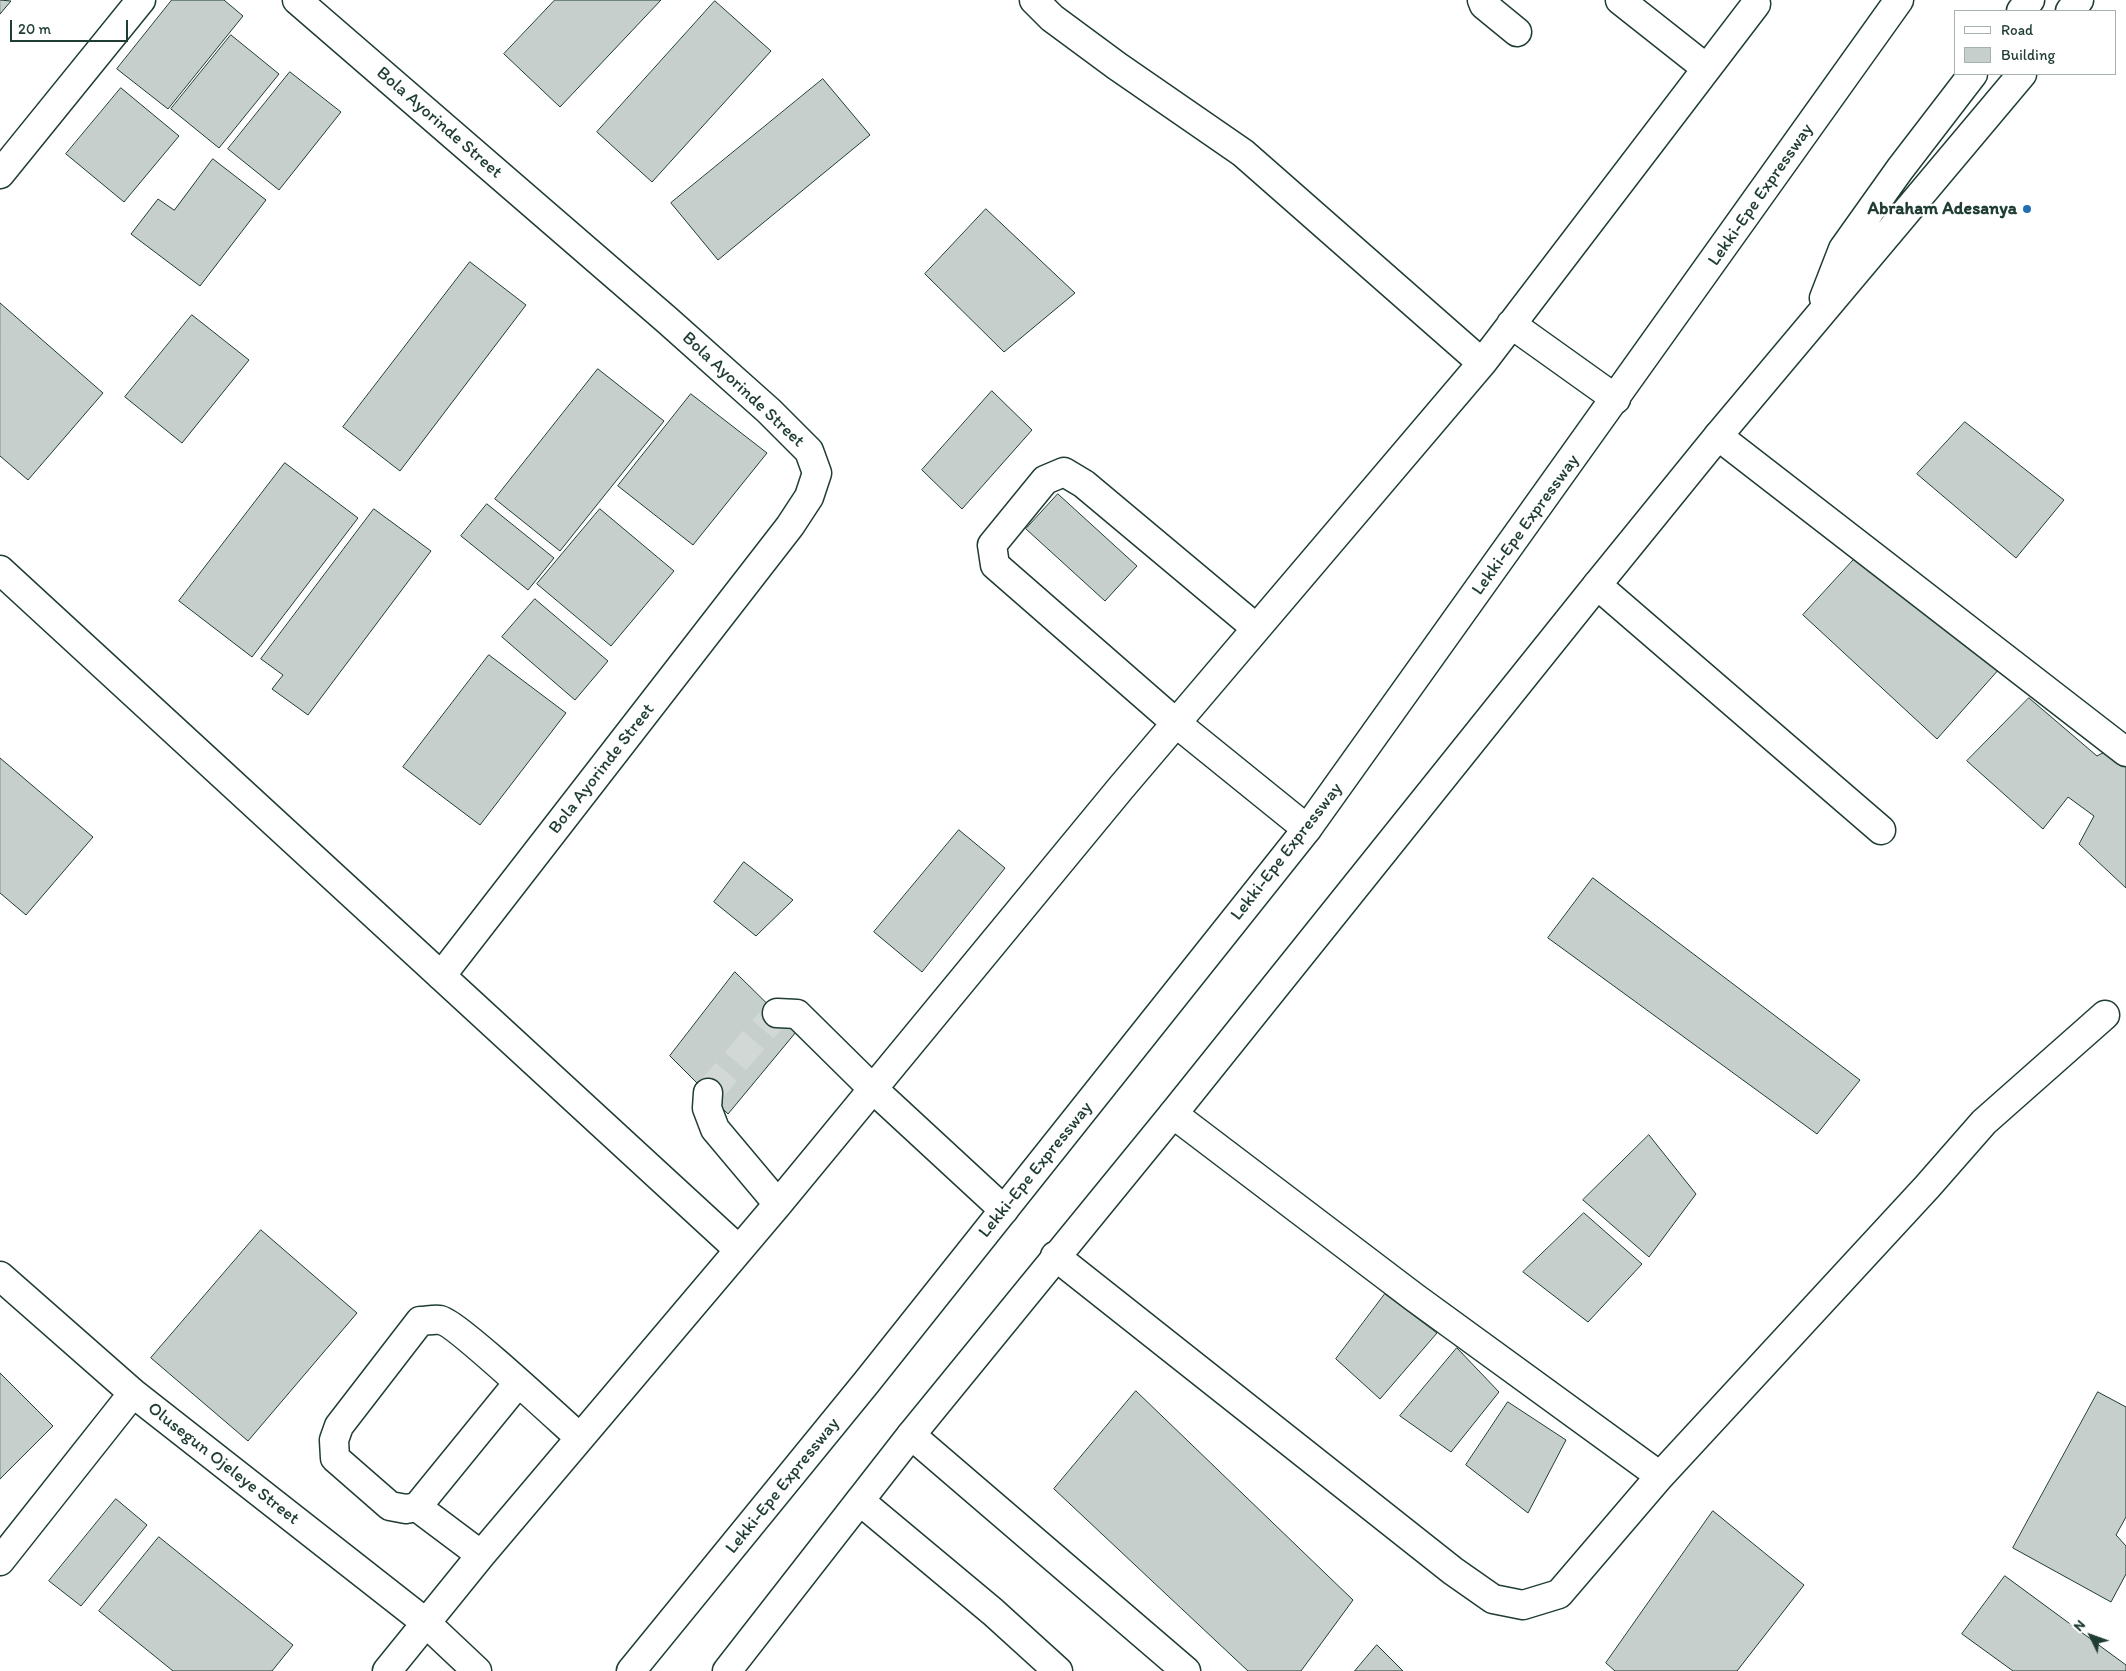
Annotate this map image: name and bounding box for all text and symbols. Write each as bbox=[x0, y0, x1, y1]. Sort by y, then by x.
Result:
scale bar bbox=[12, 10, 130, 42]
legend bbox=[1954, 10, 2116, 75]
text: 20 m bbox=[18, 20, 51, 38]
text: Road bbox=[2001, 21, 2033, 39]
text: Building bbox=[2001, 46, 2055, 64]
street label: Bola Ayorinde Street bbox=[372, 62, 506, 184]
street label: Lekki-Epe Expressway bbox=[1704, 120, 1818, 270]
place label: Abraham Adesanya bbox=[1868, 198, 2017, 220]
marker: Abraham Adesanya bbox=[2021, 203, 2033, 215]
street label: Bola Ayorinde Street bbox=[677, 328, 809, 452]
street label: Lekki-Epe Expressway bbox=[1468, 450, 1584, 600]
street label: Bola Ayorinde Street bbox=[544, 699, 660, 839]
street label: Lekki-Epe Expressway bbox=[1226, 779, 1348, 925]
street label: Lekki-Epe Expressway bbox=[974, 1098, 1098, 1242]
street label: Olusegun Ojeleye Street bbox=[143, 1398, 303, 1530]
street label: Lekki-Epe Expressway bbox=[721, 1414, 845, 1558]
north arrow bbox=[2066, 1611, 2116, 1661]
text: N bbox=[2070, 1616, 2089, 1635]

